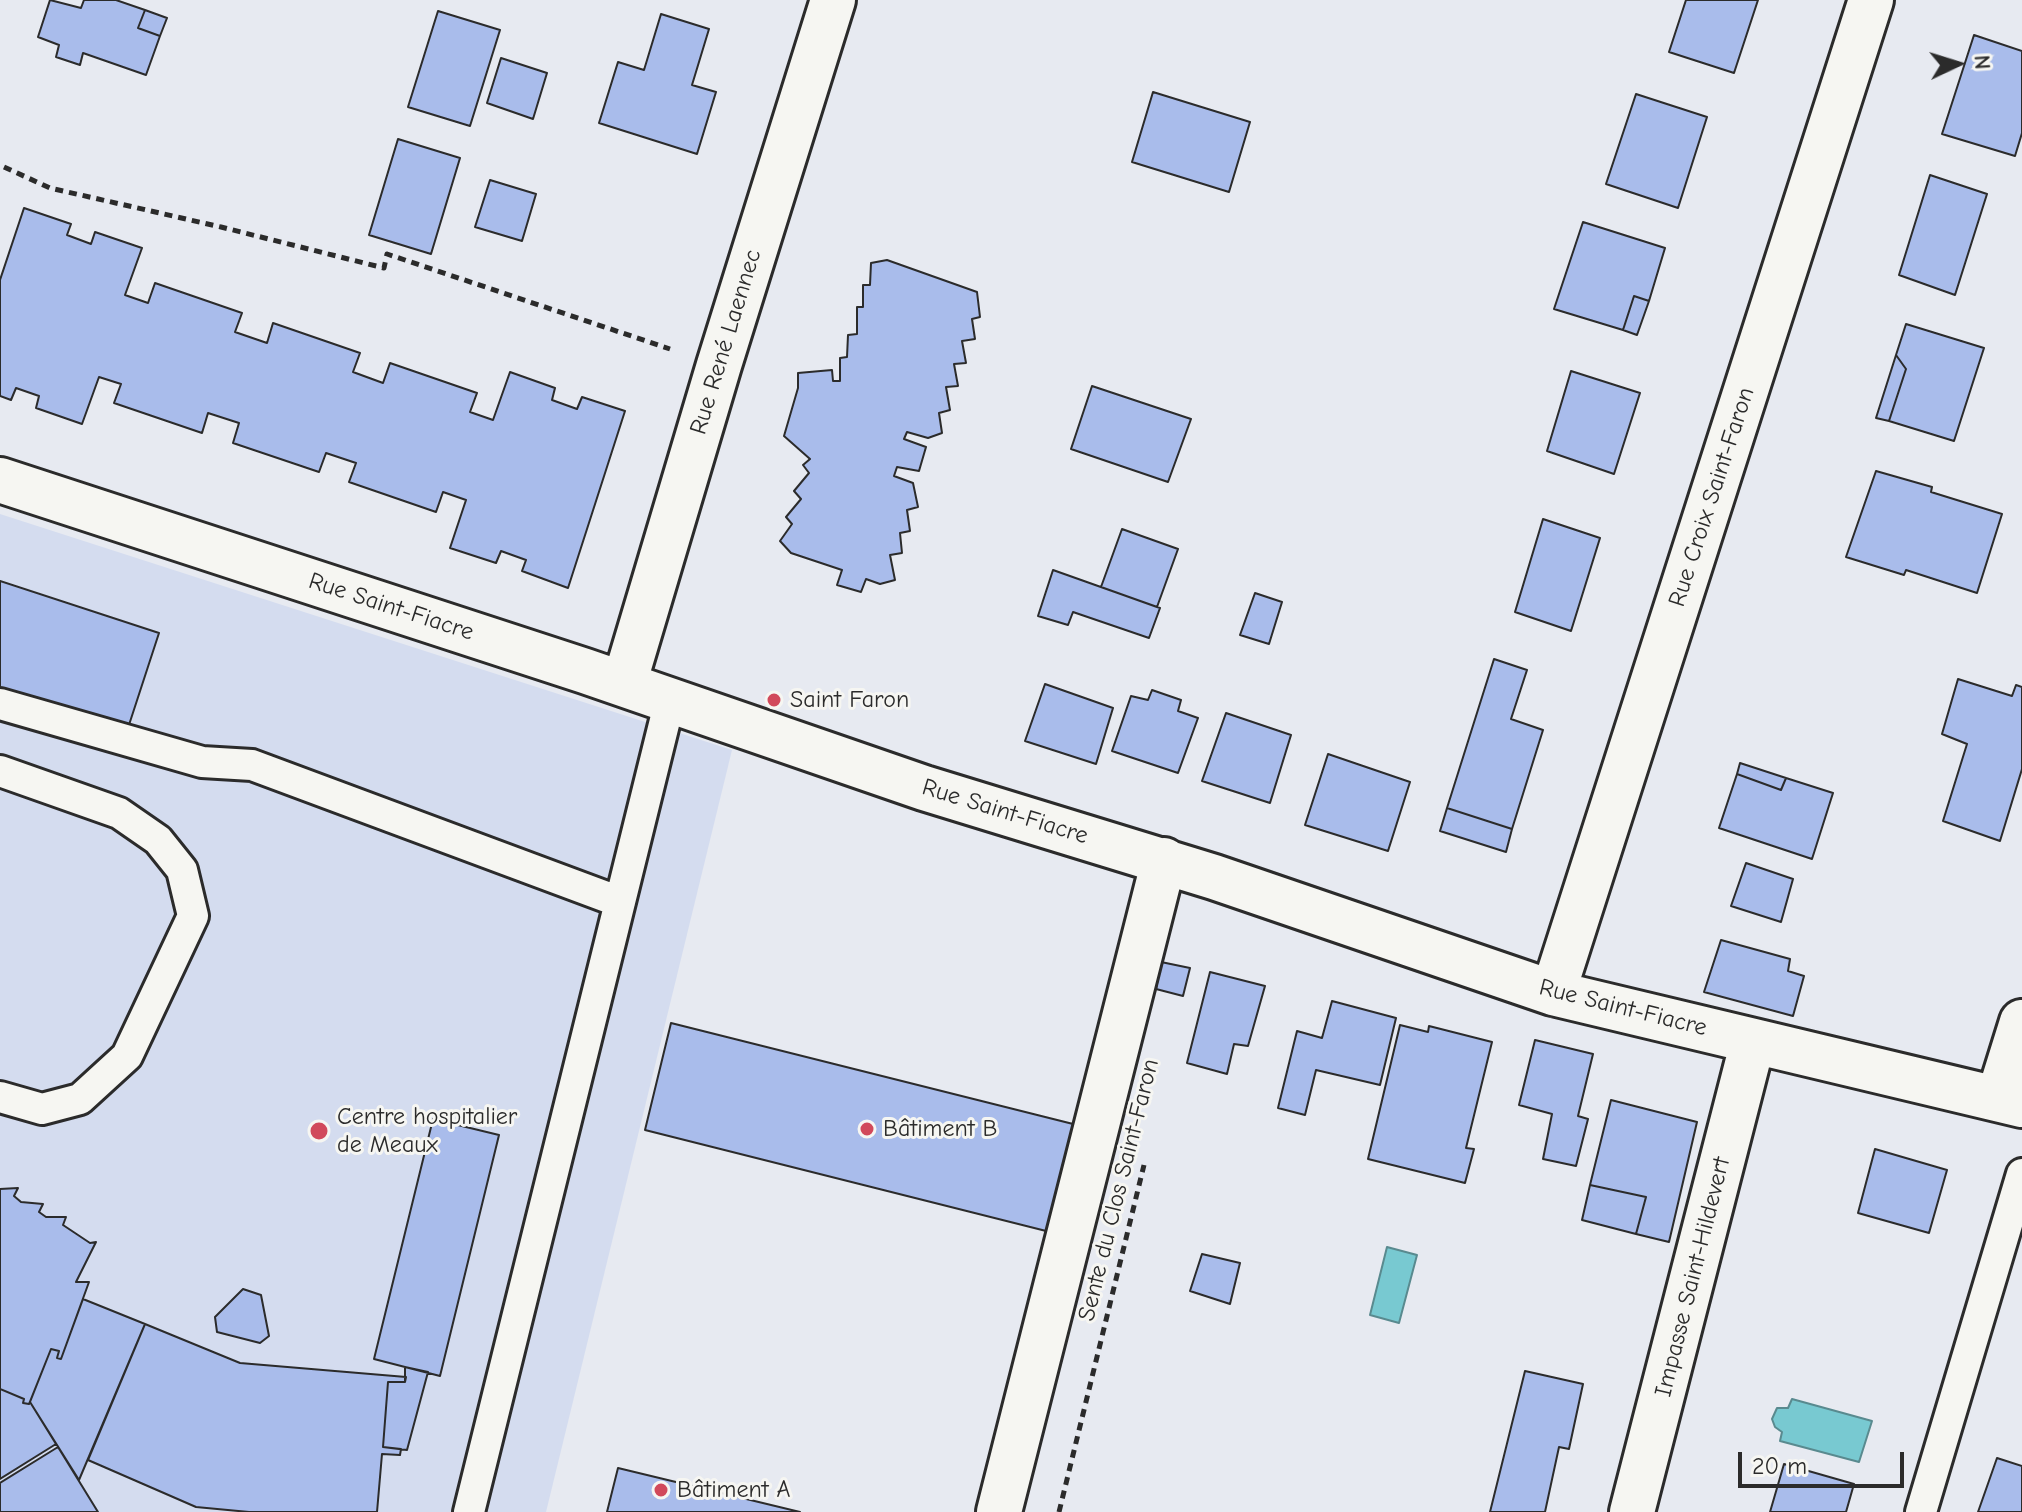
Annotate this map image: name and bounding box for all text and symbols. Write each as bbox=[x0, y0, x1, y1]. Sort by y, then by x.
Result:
north arrow bbox=[1918, 24, 1998, 104]
text: N bbox=[1968, 54, 1995, 70]
street label: Rue René Laennec bbox=[684, 246, 768, 438]
street label: Rue Croix Saint-Faron bbox=[1663, 384, 1761, 610]
street label: Rue Saint-Fiacre bbox=[305, 567, 477, 647]
place label: Saint Faron bbox=[790, 686, 909, 714]
marker: Saint Faron bbox=[765, 691, 783, 709]
street label: Rue Saint-Fiacre bbox=[919, 773, 1091, 851]
street label: Rue Saint-Fiacre bbox=[1536, 973, 1710, 1043]
street label: Sente du Clos Saint-Faron bbox=[1072, 1056, 1166, 1324]
place label: Centre hospitalier de Meaux bbox=[337, 1103, 517, 1159]
place label: Bâtiment B bbox=[883, 1115, 997, 1143]
marker: Centre hospitalier de Meaux bbox=[308, 1120, 330, 1142]
marker: Bâtiment B bbox=[858, 1120, 876, 1138]
street label: Impasse Saint-Hildevert bbox=[1649, 1154, 1737, 1400]
scale bar bbox=[1742, 1436, 1908, 1486]
text: 20 m bbox=[1752, 1452, 1807, 1480]
place label: Bâtiment A bbox=[677, 1476, 791, 1504]
marker: Bâtiment A bbox=[652, 1481, 670, 1499]

